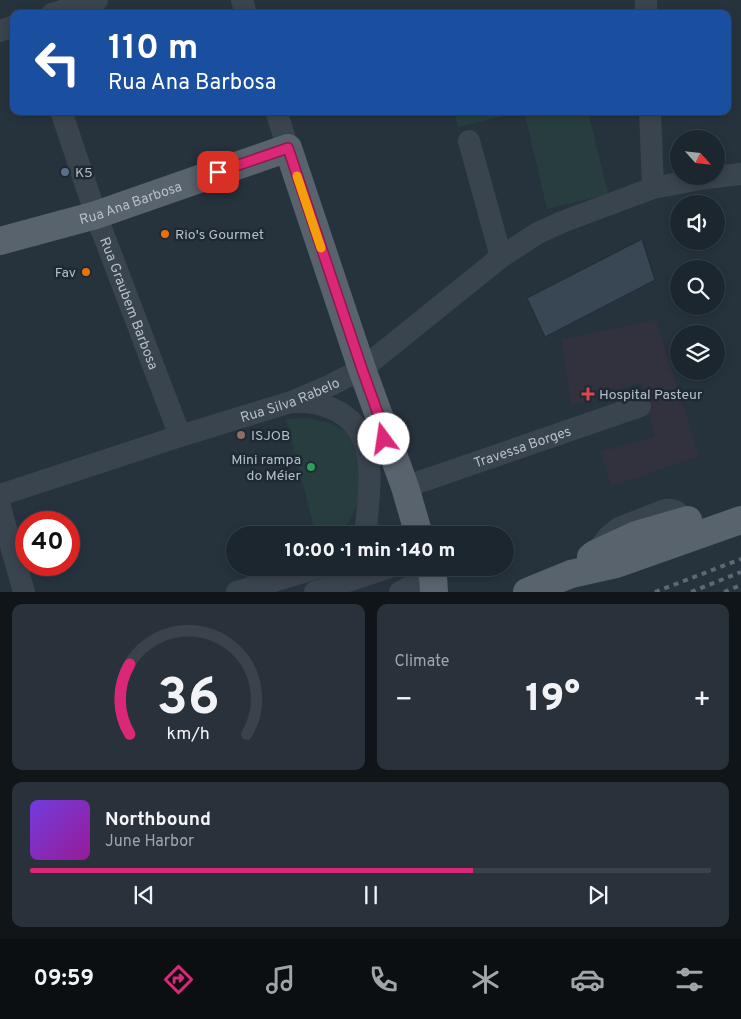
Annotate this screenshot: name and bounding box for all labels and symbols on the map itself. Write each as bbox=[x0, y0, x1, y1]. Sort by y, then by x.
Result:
north arrow bbox=[670, 130, 725, 185]
pin bbox=[197, 151, 239, 193]
place label: K5 bbox=[75, 165, 93, 182]
marker: K5 bbox=[59, 166, 71, 178]
street label: Rua Ana Barbosa bbox=[78, 179, 184, 229]
place label: Rio's Gourmet bbox=[175, 227, 264, 244]
marker: Rio's Gourmet bbox=[159, 228, 171, 240]
street label: Rua Graubem Barbosa bbox=[95, 235, 161, 372]
place label: Fav bbox=[55, 265, 76, 282]
marker: Fav bbox=[80, 266, 92, 278]
street label: Rua Silva Rabelo bbox=[238, 375, 343, 427]
marker: Hospital Pasteur bbox=[581, 387, 595, 401]
place label: Hospital Pasteur bbox=[599, 387, 703, 404]
position arrow bbox=[357, 412, 409, 464]
street label: Travessa Borges bbox=[472, 423, 574, 473]
place label: ISJOB bbox=[251, 428, 290, 445]
marker: ISJOB bbox=[235, 429, 247, 441]
place label: Mini rampa do Méier bbox=[231, 452, 302, 485]
marker: Mini rampa do Méier bbox=[305, 461, 317, 473]
speed limit sign: 40 bbox=[15, 511, 80, 576]

